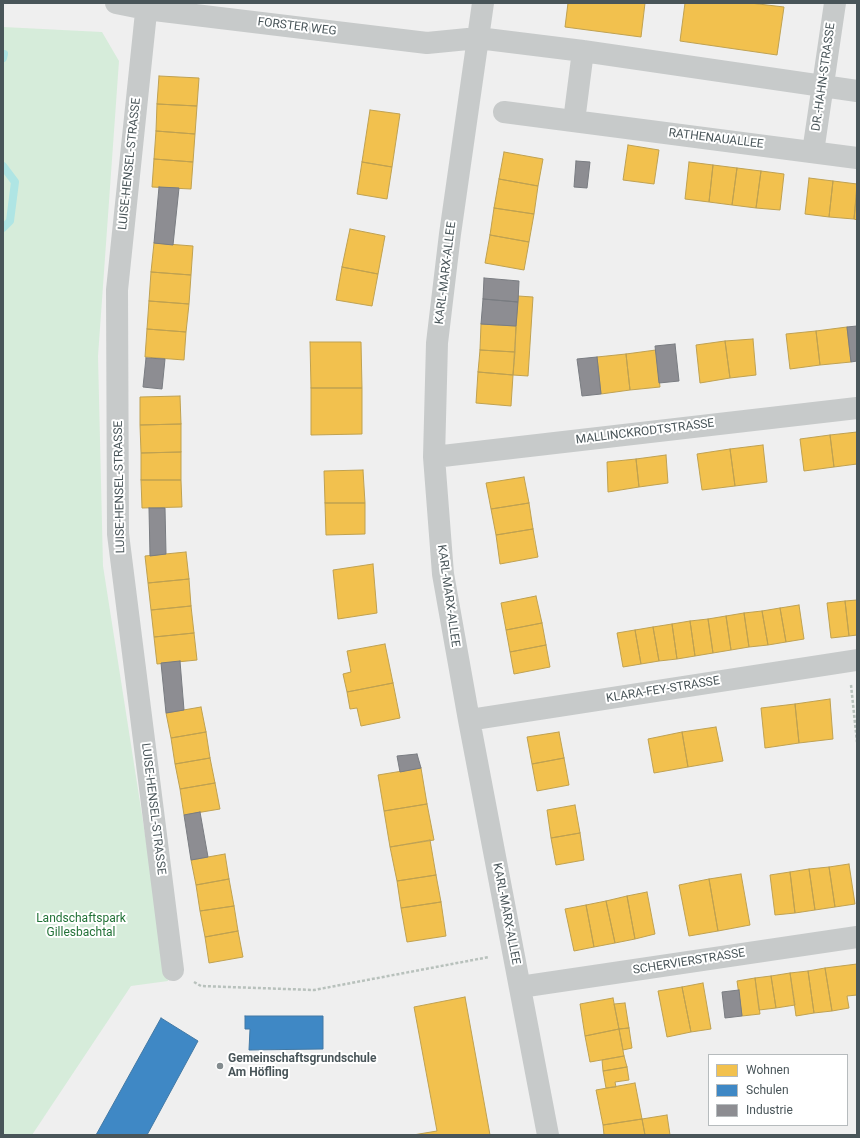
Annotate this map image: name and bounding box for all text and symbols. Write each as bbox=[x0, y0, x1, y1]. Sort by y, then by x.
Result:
street label: FORSTER WEG bbox=[257, 15, 337, 39]
street label: DR.-HAHN-STRASSE bbox=[809, 22, 839, 132]
street label: LUISE-HENSEL-STRASSE bbox=[116, 97, 144, 231]
street label: RATHENAUALLEE bbox=[668, 126, 764, 152]
street label: KARL-MARX-ALLEE bbox=[433, 221, 459, 325]
street label: MALLINCKRODTSTRASSE bbox=[575, 416, 715, 448]
street label: LUISE-HENSEL-STRASSE bbox=[112, 421, 128, 553]
street label: KARL-MARX-ALLEE bbox=[434, 544, 462, 648]
street label: KLARA-FEY-STRASSE bbox=[605, 674, 721, 706]
street label: LUISE-HENSEL-STRASSE bbox=[138, 742, 168, 876]
street label: KARL-MARX-ALLEE bbox=[489, 862, 523, 966]
park label: Landschaftspark Gillesbachtal bbox=[36, 912, 126, 940]
street label: SCHERVIERSTRASSE bbox=[632, 946, 746, 978]
place label: Gemeinschaftsgrundschule Am Höfling bbox=[228, 1052, 376, 1080]
legend bbox=[708, 1054, 848, 1126]
marker: Gemeinschaftsgrundschule Am Höfling bbox=[215, 1061, 225, 1071]
text: Wohnen bbox=[746, 1063, 790, 1077]
text: Schulen bbox=[746, 1083, 789, 1097]
text: Industrie bbox=[746, 1103, 793, 1117]

